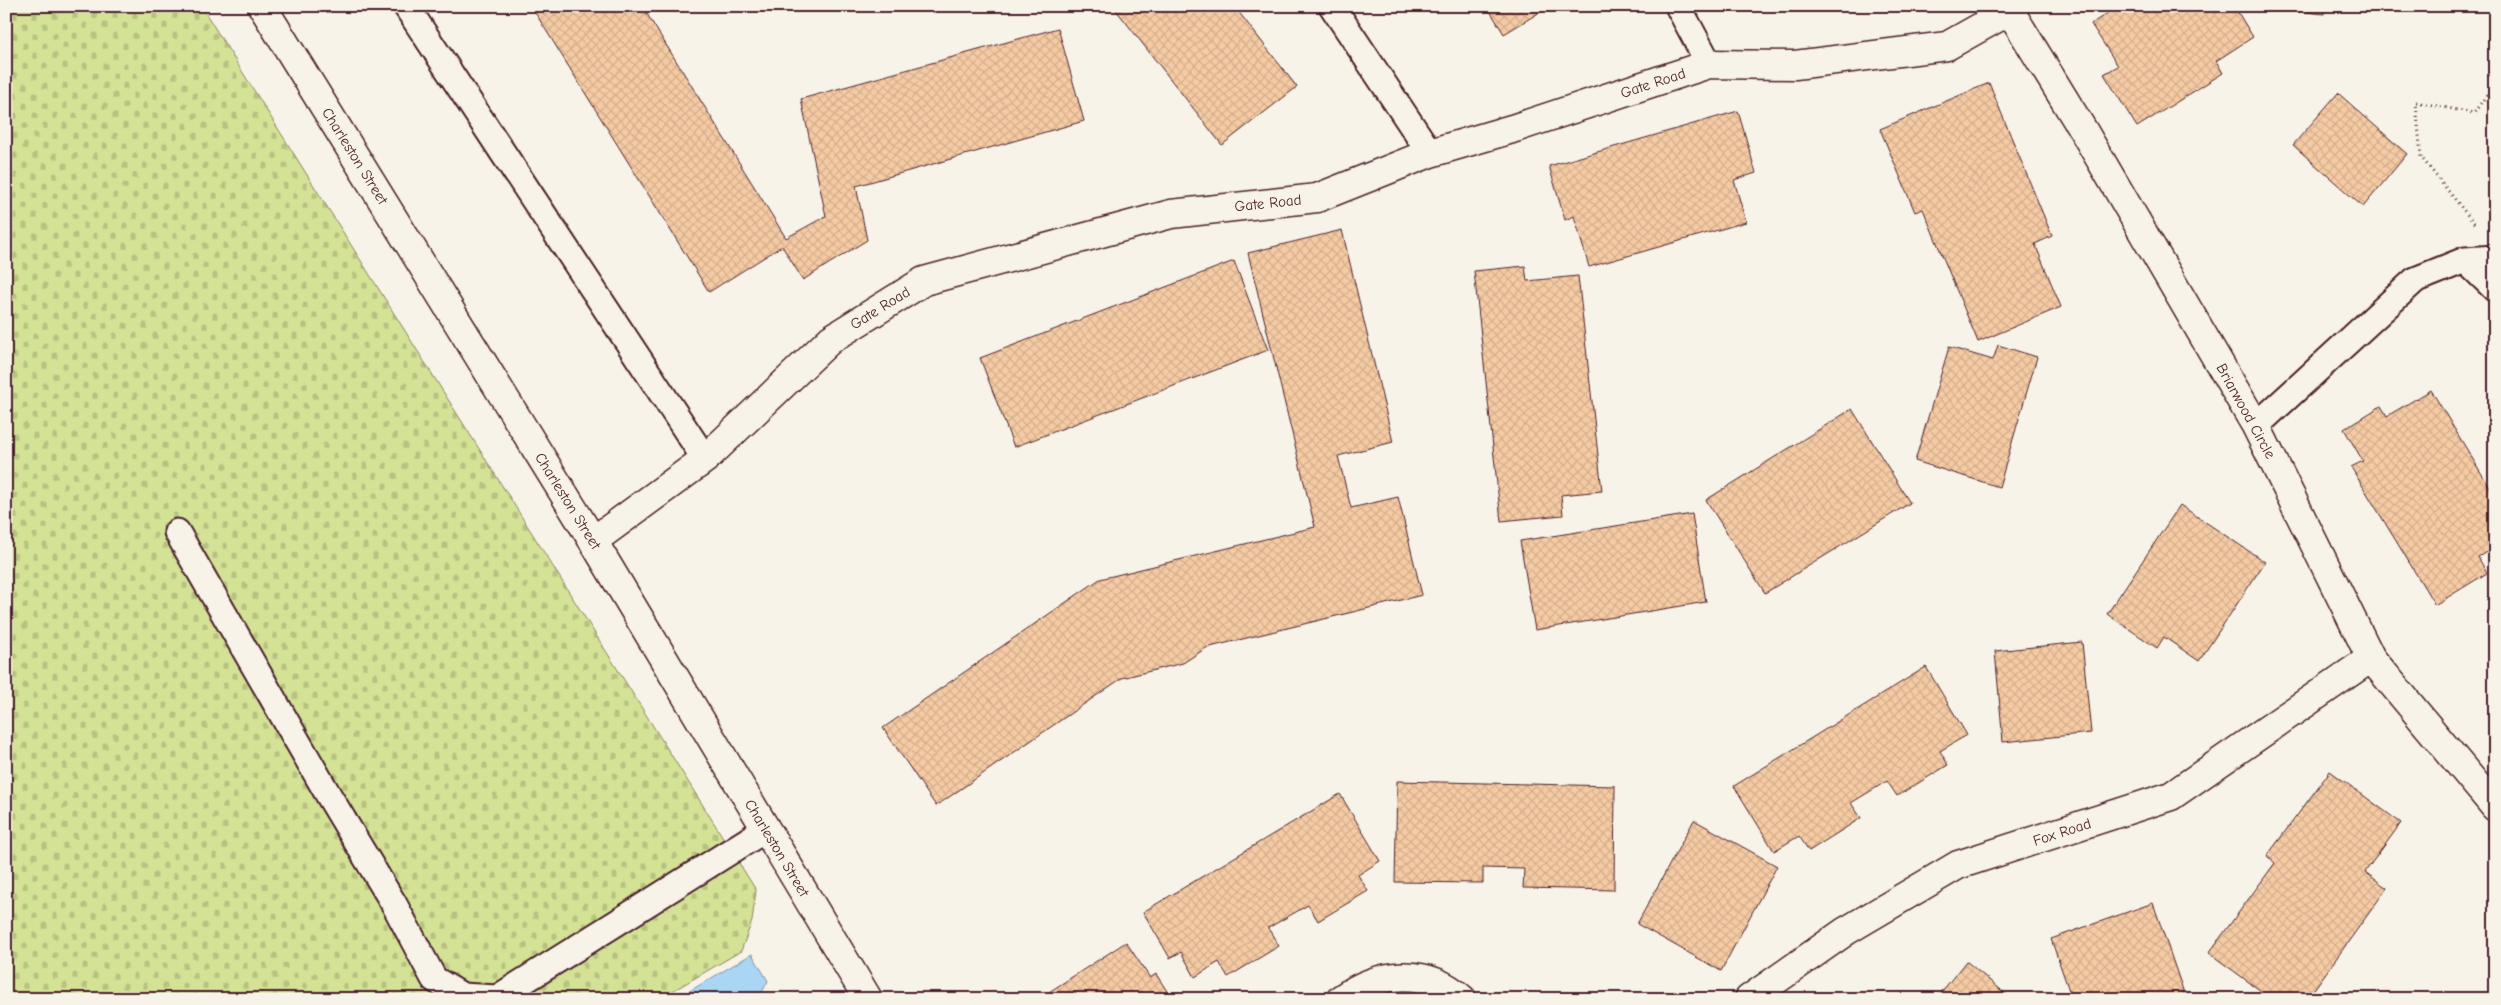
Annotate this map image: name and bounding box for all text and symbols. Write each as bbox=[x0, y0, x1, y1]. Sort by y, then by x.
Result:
street label: Gate Road bbox=[1618, 64, 1688, 102]
street label: Charleston Street bbox=[318, 104, 392, 208]
street label: Gate Road bbox=[1234, 191, 1302, 215]
street label: Gate Road bbox=[847, 283, 913, 333]
street label: Briarwood Circle bbox=[2212, 360, 2280, 462]
street label: Charleston Street bbox=[531, 449, 605, 553]
street label: Charleston Street bbox=[741, 796, 814, 901]
street label: Fox Road bbox=[2031, 814, 2093, 850]

